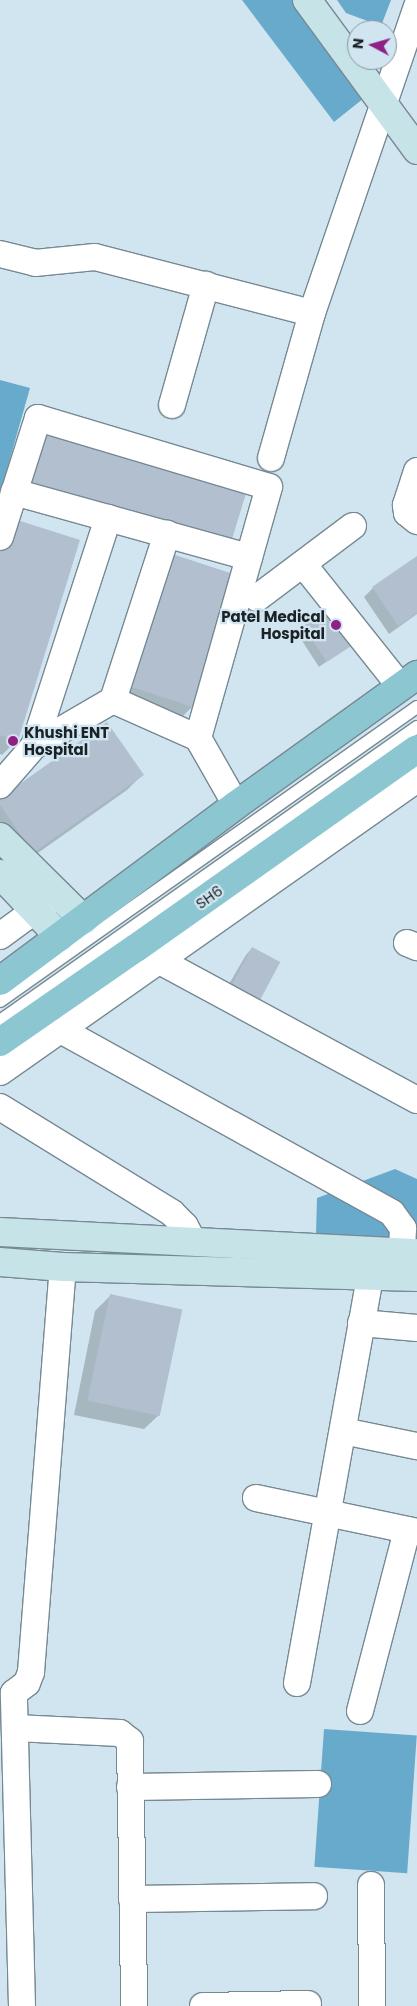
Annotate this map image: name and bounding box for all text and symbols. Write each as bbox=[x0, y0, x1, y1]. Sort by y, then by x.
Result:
north arrow bbox=[347, 20, 397, 70]
text: N bbox=[348, 37, 369, 50]
place label: Patel Medical Hospital bbox=[221, 607, 325, 642]
marker: Patel Medical Hospital bbox=[329, 618, 343, 632]
place label: Khushi ENT Hospital bbox=[24, 723, 109, 758]
marker: Khushi ENT Hospital bbox=[6, 734, 20, 748]
street label: SH6 bbox=[192, 881, 226, 913]

